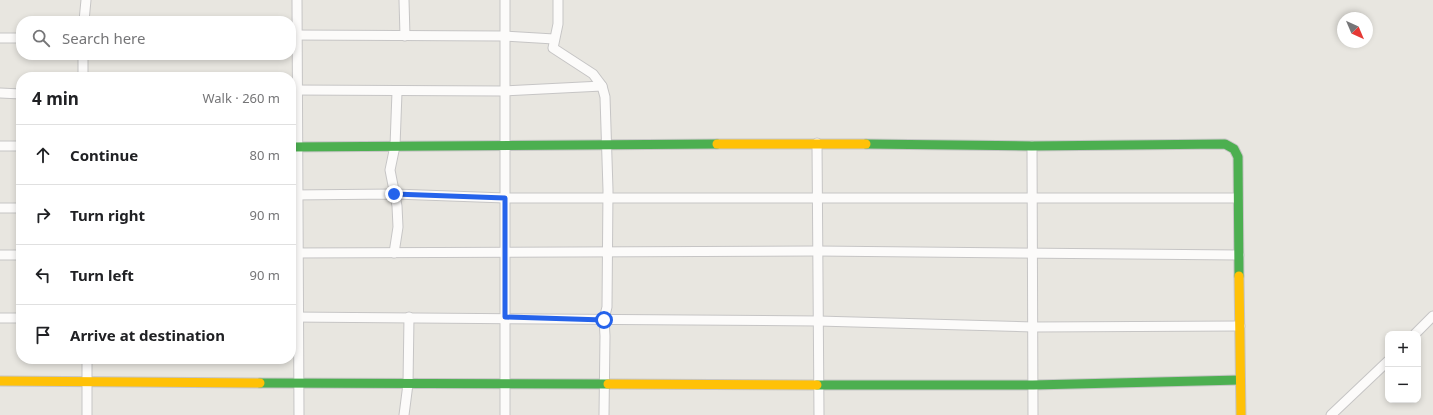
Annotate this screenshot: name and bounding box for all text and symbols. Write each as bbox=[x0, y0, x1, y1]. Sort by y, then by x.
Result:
north arrow bbox=[1337, 12, 1373, 48]
search box bbox=[16, 16, 296, 60]
icon: search bbox=[30, 27, 52, 49]
text: Search here bbox=[62, 28, 145, 48]
text: 4 min bbox=[32, 87, 79, 110]
text: Walk · 260 m bbox=[202, 89, 280, 107]
icon: ahead bbox=[32, 144, 54, 166]
text: Continue bbox=[70, 145, 138, 165]
text: 80 m bbox=[250, 146, 280, 164]
route end bbox=[385, 185, 403, 203]
icon: right bbox=[32, 204, 54, 226]
text: Turn right bbox=[70, 205, 145, 225]
text: 90 m bbox=[250, 206, 280, 224]
icon: left bbox=[32, 264, 54, 286]
text: Turn left bbox=[70, 265, 134, 285]
text: 90 m bbox=[250, 266, 280, 284]
route start bbox=[595, 311, 613, 329]
icon: arrive bbox=[32, 324, 54, 346]
text: Arrive at destination bbox=[70, 325, 225, 345]
map controls bbox=[1385, 331, 1421, 403]
button: + bbox=[1385, 331, 1421, 367]
button: − bbox=[1385, 367, 1421, 403]

